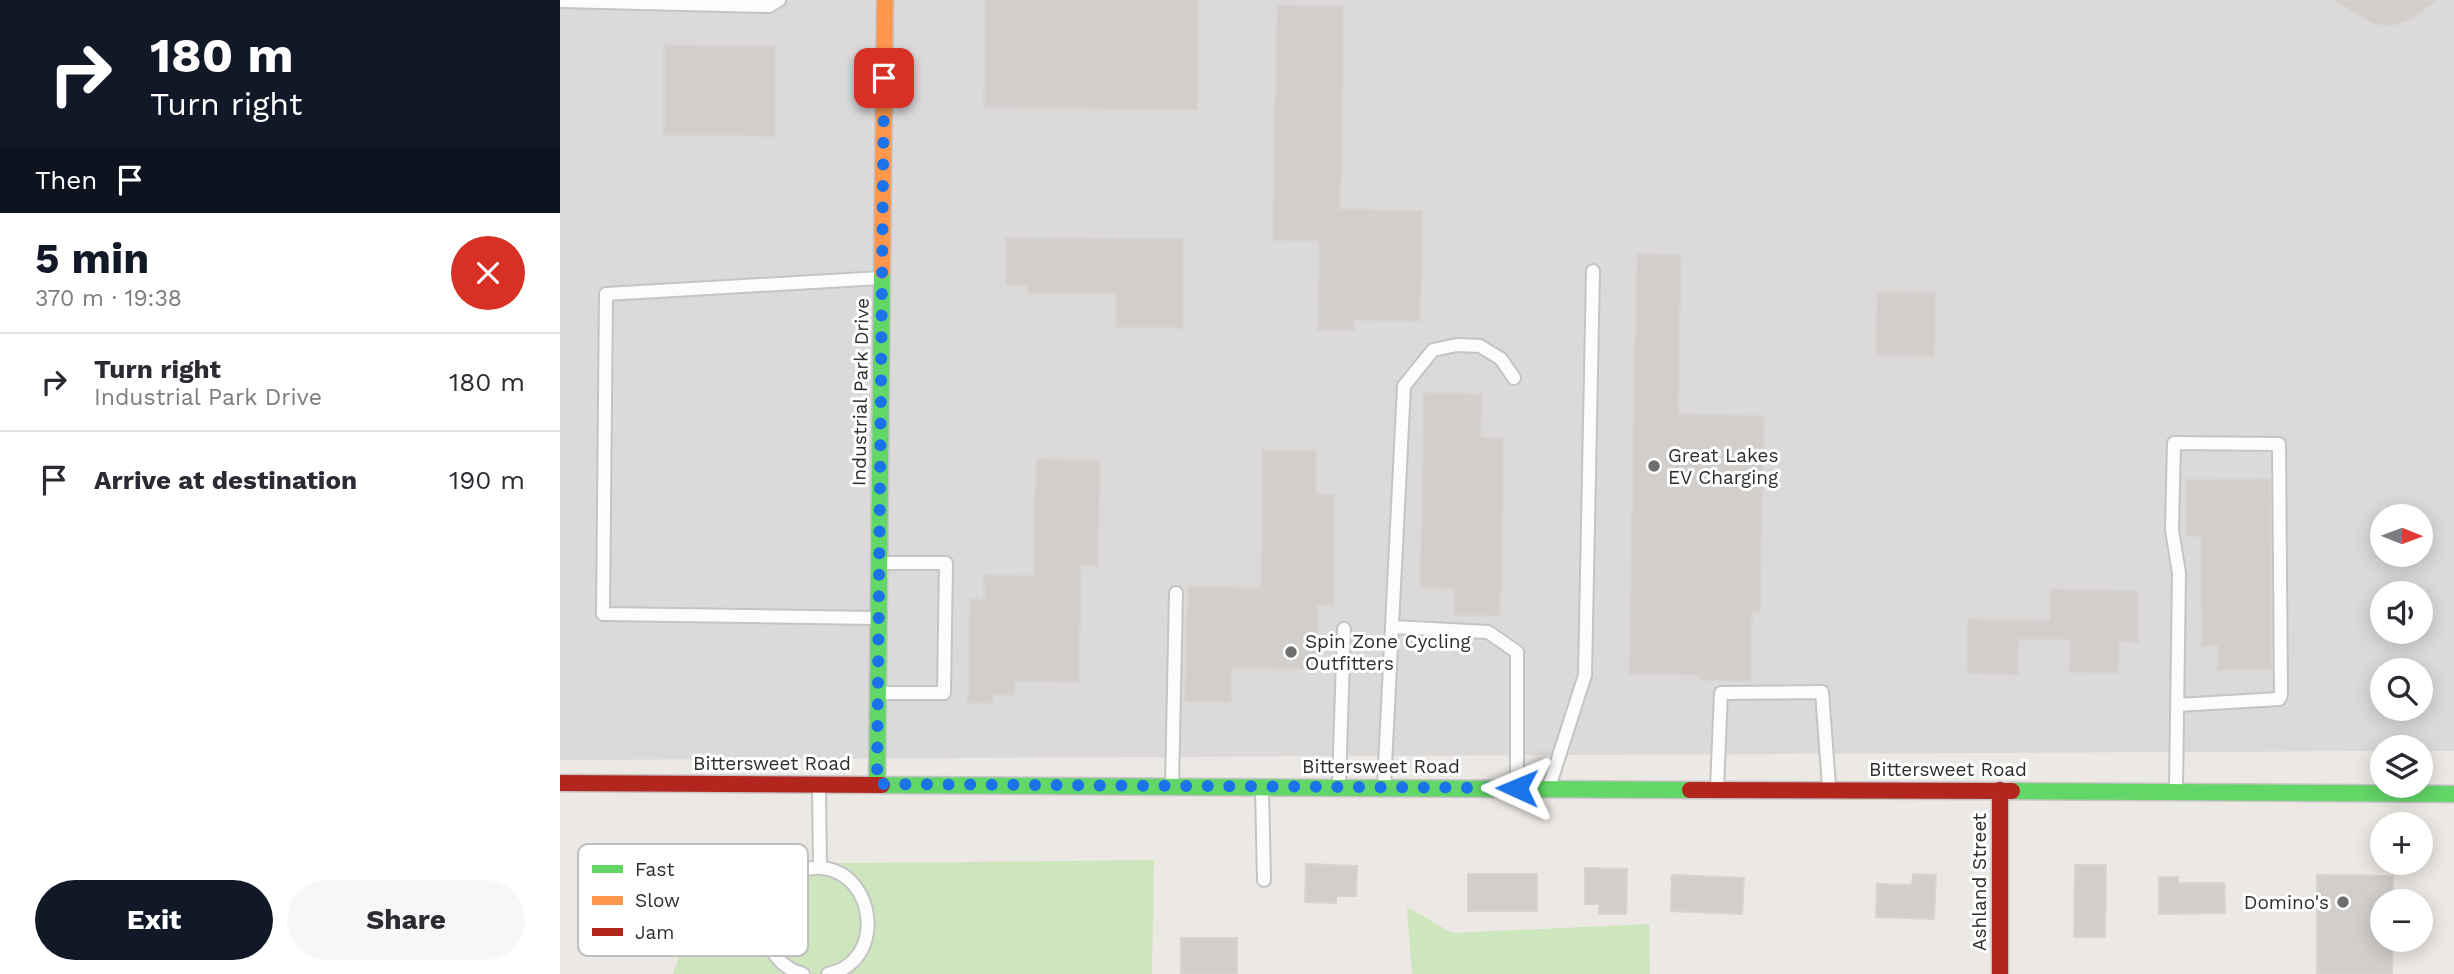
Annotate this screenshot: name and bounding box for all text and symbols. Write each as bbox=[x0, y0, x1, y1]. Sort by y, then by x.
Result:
text: 180 m bbox=[150, 26, 294, 84]
icon: right bbox=[35, 28, 126, 119]
pin bbox=[854, 48, 914, 108]
icon: arrive bbox=[865, 59, 903, 97]
text: Turn right bbox=[150, 85, 302, 123]
icon: arrive bbox=[111, 161, 149, 199]
text: Then bbox=[35, 165, 97, 195]
text: 5 min bbox=[35, 234, 149, 283]
button: close bbox=[451, 236, 525, 310]
text: 370 m · 19:38 bbox=[35, 285, 182, 312]
street label: Industrial Park Drive bbox=[847, 298, 874, 486]
text: Turn right bbox=[94, 354, 221, 384]
icon: right bbox=[35, 363, 73, 401]
text: 180 m bbox=[449, 367, 525, 397]
text: Industrial Park Drive bbox=[94, 384, 322, 411]
place label: Great Lakes EV Charging bbox=[1668, 444, 1779, 489]
marker: Great Lakes EV Charging bbox=[1646, 458, 1662, 474]
icon: arrive bbox=[35, 461, 73, 499]
text: Arrive at destination bbox=[94, 465, 357, 495]
text: 190 m bbox=[449, 465, 525, 495]
north arrow bbox=[2370, 504, 2432, 567]
map controls bbox=[2370, 504, 2433, 952]
button: sound bbox=[2370, 581, 2433, 644]
place label: Spin Zone Cycling Outfitters bbox=[1305, 630, 1472, 675]
marker: Spin Zone Cycling Outfitters bbox=[1283, 644, 1299, 660]
button: search bbox=[2370, 658, 2433, 721]
button: layers bbox=[2370, 735, 2433, 798]
position arrow bbox=[1480, 751, 1554, 825]
street label: Bittersweet Road bbox=[693, 752, 851, 775]
street label: Bittersweet Road bbox=[1302, 755, 1460, 778]
street label: Bittersweet Road bbox=[1869, 758, 2027, 781]
button: + bbox=[2370, 812, 2433, 875]
street label: Ashland Street bbox=[1968, 813, 1991, 951]
legend bbox=[578, 844, 808, 956]
text: Fast bbox=[635, 858, 674, 881]
button: Exit bbox=[35, 880, 273, 960]
button: Share bbox=[287, 880, 525, 960]
text: Slow bbox=[635, 889, 680, 912]
button: − bbox=[2370, 889, 2433, 952]
place label: Domino's bbox=[2244, 891, 2329, 914]
marker: Domino's bbox=[2335, 894, 2351, 910]
text: Jam bbox=[635, 921, 674, 944]

